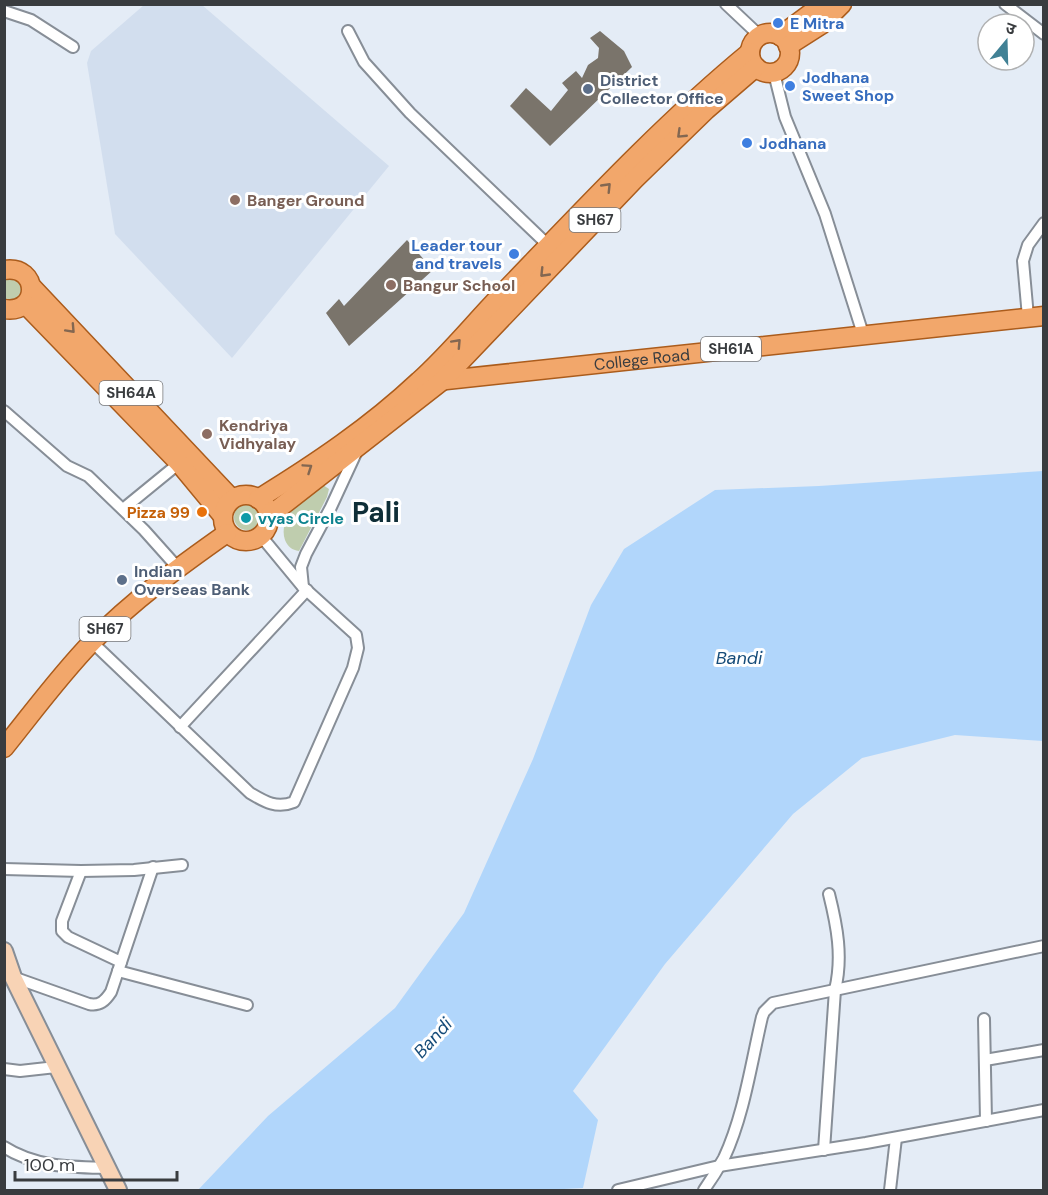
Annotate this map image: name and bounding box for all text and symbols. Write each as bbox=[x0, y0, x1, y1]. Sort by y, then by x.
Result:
north arrow bbox=[976, 12, 1036, 72]
place label: E Mitra bbox=[790, 13, 845, 34]
marker: E Mitra bbox=[771, 16, 785, 30]
text: उ bbox=[1003, 17, 1019, 40]
place label: Jodhana Sweet Shop bbox=[802, 67, 894, 106]
place label: District Collector Office bbox=[600, 70, 724, 109]
marker: Jodhana Sweet Shop bbox=[783, 79, 797, 93]
marker: District Collector Office bbox=[581, 82, 595, 96]
one-way arrow bbox=[677, 127, 687, 138]
place label: Jodhana bbox=[759, 133, 826, 154]
marker: Jodhana bbox=[740, 136, 754, 150]
one-way arrow bbox=[599, 184, 610, 195]
place label: Banger Ground bbox=[247, 190, 364, 211]
marker: Banger Ground bbox=[228, 193, 242, 207]
road number: SH67 bbox=[570, 208, 620, 232]
place label: Leader tour and travels bbox=[411, 235, 502, 274]
marker: Leader tour and travels bbox=[507, 247, 521, 261]
one-way arrow bbox=[540, 265, 551, 276]
place label: Bangur School bbox=[403, 275, 515, 296]
marker: Bangur School bbox=[384, 278, 398, 292]
one-way arrow bbox=[64, 322, 75, 332]
road number: SH61A bbox=[701, 337, 761, 361]
one-way arrow bbox=[449, 339, 460, 350]
street label: College Road bbox=[593, 343, 691, 375]
road number: SH64A bbox=[100, 381, 162, 405]
place label: Kendriya Vidhyalay bbox=[219, 415, 297, 454]
marker: Kendriya Vidhyalay bbox=[200, 427, 214, 441]
one-way arrow bbox=[301, 464, 312, 475]
district label: Pali bbox=[352, 494, 400, 531]
place label: Pizza 99 bbox=[127, 502, 190, 523]
marker: Pizza 99 bbox=[195, 505, 209, 519]
place label: vyas Circle bbox=[258, 508, 344, 529]
marker: vyas Circle bbox=[239, 511, 253, 525]
place label: Indian Overseas Bank bbox=[134, 561, 251, 600]
marker: Indian Overseas Bank bbox=[115, 573, 129, 587]
road number: SH67 bbox=[80, 617, 130, 641]
water label: Bandi bbox=[716, 646, 763, 670]
water label: Bandi bbox=[408, 1012, 458, 1063]
scale bar bbox=[15, 1144, 177, 1182]
text: 100 m bbox=[24, 1153, 75, 1177]

